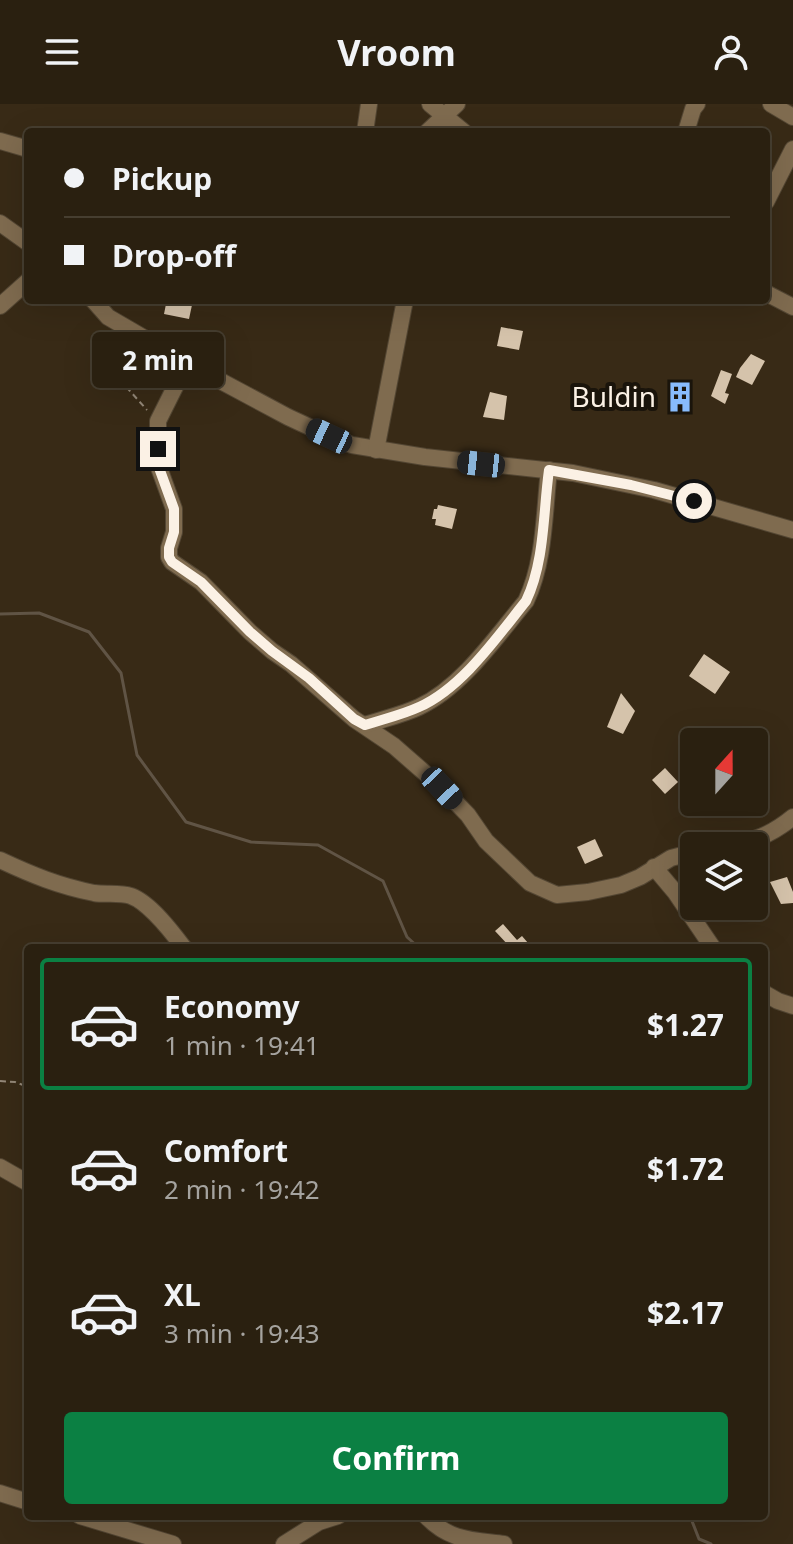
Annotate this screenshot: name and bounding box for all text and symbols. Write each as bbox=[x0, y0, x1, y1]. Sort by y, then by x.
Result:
text: Vroom bbox=[337, 28, 456, 77]
icon: menu bbox=[40, 30, 84, 74]
icon: person bbox=[709, 30, 753, 74]
text: Pickup bbox=[112, 158, 212, 199]
text: Drop-off bbox=[112, 235, 236, 276]
callout: 2 min bbox=[92, 333, 224, 389]
text: 2 min bbox=[122, 342, 194, 378]
place label: Buldin bbox=[572, 377, 656, 415]
building icon: Buldin bbox=[663, 380, 697, 414]
car bbox=[302, 415, 356, 457]
route end bbox=[140, 431, 176, 467]
car bbox=[456, 450, 506, 478]
route start bbox=[676, 483, 712, 519]
north arrow bbox=[680, 728, 768, 816]
map controls bbox=[680, 728, 768, 920]
car bbox=[417, 762, 467, 814]
button: layers bbox=[680, 832, 768, 920]
text: Economy bbox=[164, 986, 300, 1027]
icon: car bbox=[68, 988, 140, 1060]
text: $1.27 bbox=[647, 1004, 724, 1045]
text: 1 min · 19:41 bbox=[164, 1027, 320, 1063]
text: Comfort bbox=[164, 1130, 288, 1171]
icon: car bbox=[68, 1132, 140, 1204]
text: $1.72 bbox=[647, 1148, 724, 1189]
text: 2 min · 19:42 bbox=[164, 1171, 320, 1207]
text: XL bbox=[164, 1274, 201, 1315]
icon: car bbox=[68, 1276, 140, 1348]
text: $2.17 bbox=[647, 1292, 724, 1333]
text: 3 min · 19:43 bbox=[164, 1315, 320, 1351]
button: Confirm bbox=[64, 1412, 728, 1504]

